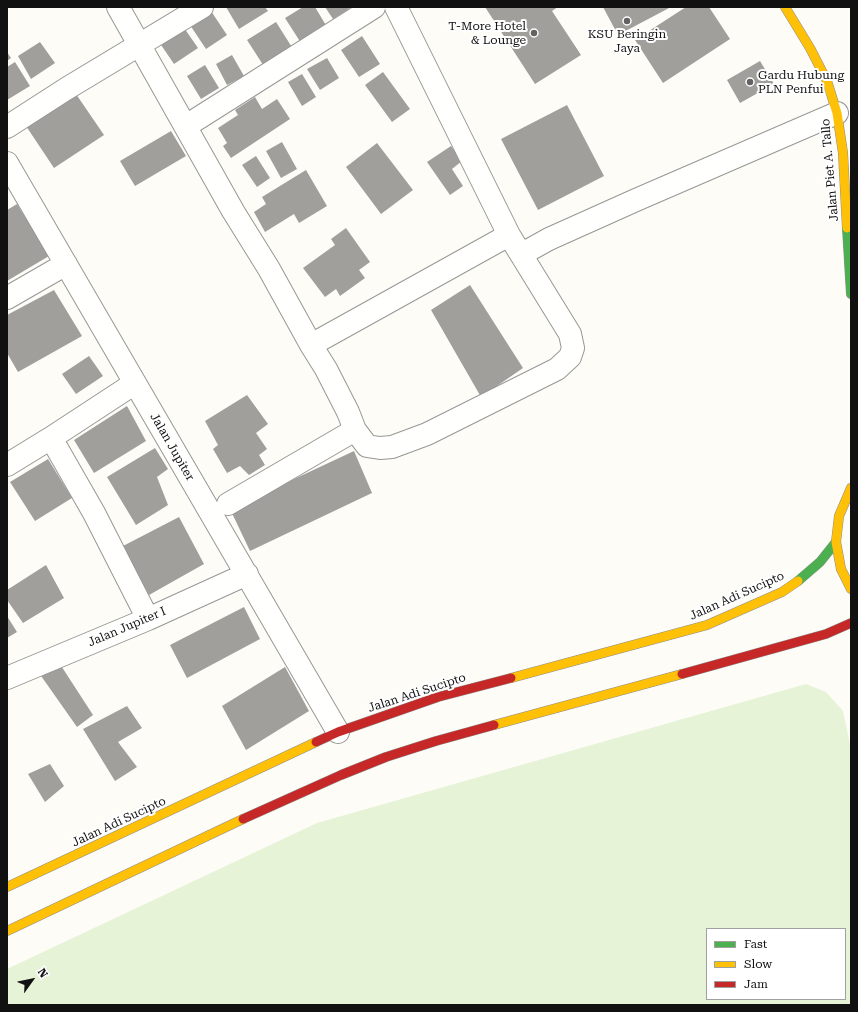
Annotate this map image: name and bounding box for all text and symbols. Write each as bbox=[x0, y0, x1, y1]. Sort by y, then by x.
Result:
marker: KSU Beringin Jaya bbox=[622, 16, 632, 26]
place label: T-More Hotel & Lounge bbox=[448, 19, 526, 47]
place label: KSU Beringin Jaya bbox=[588, 27, 666, 55]
marker: T-More Hotel & Lounge bbox=[529, 28, 539, 38]
place label: Gardu Hubung PLN Penfui bbox=[758, 68, 844, 96]
marker: Gardu Hubung PLN Penfui bbox=[745, 77, 755, 87]
street label: Jalan Piet A. Tallo bbox=[818, 118, 842, 222]
street label: Jalan Jupiter bbox=[147, 411, 197, 483]
street label: Jalan Adi Sucipto bbox=[687, 569, 787, 623]
street label: Jalan Jupiter I bbox=[86, 604, 168, 650]
street label: Jalan Adi Sucipto bbox=[366, 670, 468, 716]
street label: Jalan Adi Sucipto bbox=[70, 794, 168, 850]
legend bbox=[706, 928, 846, 1000]
text: Fast bbox=[744, 937, 767, 951]
text: Slow bbox=[744, 957, 772, 971]
north arrow bbox=[12, 960, 52, 1000]
text: N bbox=[35, 966, 50, 980]
text: Jam bbox=[744, 977, 768, 991]

